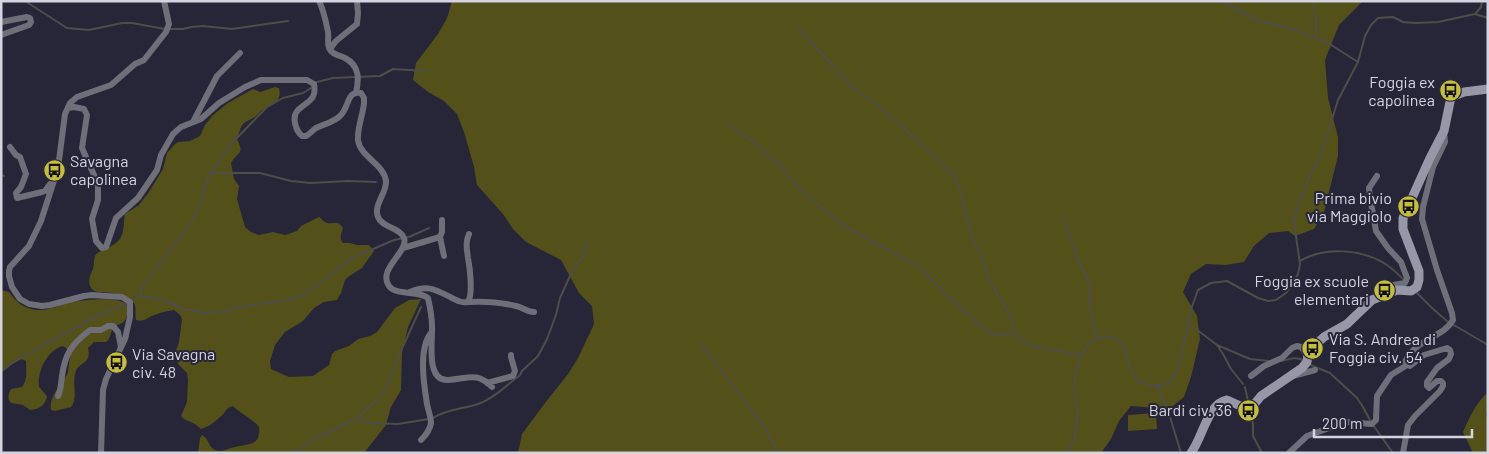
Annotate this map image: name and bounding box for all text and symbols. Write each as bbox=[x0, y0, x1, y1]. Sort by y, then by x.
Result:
place label: Foggia ex capolinea bbox=[1368, 72, 1435, 109]
bus stop icon: Foggia ex capolinea bbox=[1439, 79, 1463, 103]
place label: Savagna capolinea bbox=[70, 151, 137, 188]
bus stop icon: Savagna capolinea bbox=[42, 158, 66, 182]
place label: Prima bivio via Maggiolo bbox=[1307, 188, 1392, 225]
bus stop icon: Prima bivio via Maggiolo bbox=[1396, 195, 1420, 219]
place label: Foggia ex scuole elementari bbox=[1255, 271, 1369, 308]
bus stop icon: Foggia ex scuole elementari bbox=[1373, 278, 1397, 302]
place label: Via S. Andrea di Foggia civ. 54 bbox=[1329, 329, 1436, 366]
bus stop icon: Via S. Andrea di Foggia civ. 54 bbox=[1301, 336, 1325, 360]
place label: Via Savagna civ. 48 bbox=[132, 344, 215, 381]
bus stop icon: Via Savagna civ. 48 bbox=[104, 351, 128, 375]
bus stop icon: Bardi civ. 36 bbox=[1236, 398, 1260, 422]
place label: Bardi civ. 36 bbox=[1149, 400, 1232, 419]
scale bar bbox=[1314, 406, 1472, 438]
text: 200 m bbox=[1322, 414, 1362, 432]

